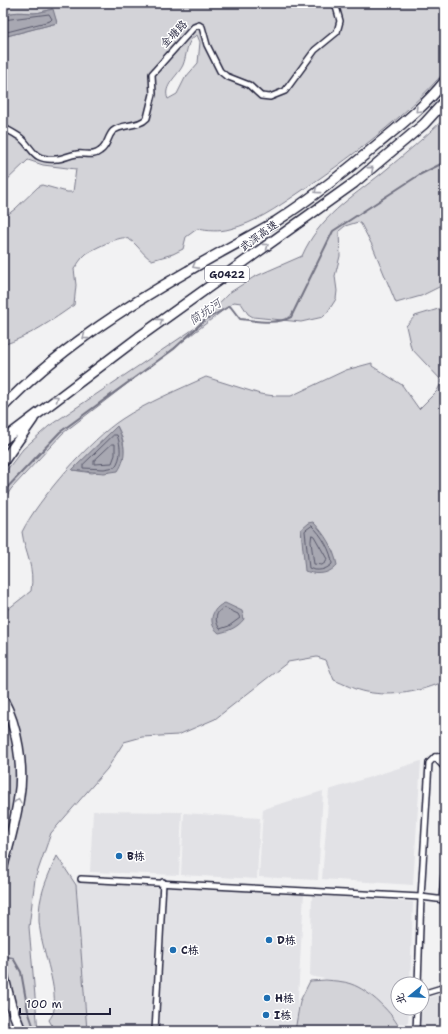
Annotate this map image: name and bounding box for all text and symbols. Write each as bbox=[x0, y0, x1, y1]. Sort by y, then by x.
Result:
street label: 金塘路 bbox=[157, 17, 191, 51]
one-way arrow bbox=[415, 105, 423, 113]
one-way arrow bbox=[366, 166, 374, 173]
one-way arrow bbox=[315, 186, 322, 193]
street label: 武深高速 bbox=[237, 217, 281, 255]
one-way arrow bbox=[262, 244, 269, 251]
one-way arrow bbox=[192, 262, 199, 269]
road number: G0422 bbox=[205, 266, 249, 282]
water label: 简坑河 bbox=[186, 294, 226, 329]
one-way arrow bbox=[156, 319, 163, 326]
one-way arrow bbox=[83, 332, 90, 339]
one-way arrow bbox=[51, 396, 58, 403]
one-way arrow bbox=[13, 798, 22, 804]
place label: B栋 bbox=[127, 849, 145, 864]
marker: B栋 bbox=[114, 851, 124, 861]
place label: D栋 bbox=[277, 933, 296, 948]
marker: D栋 bbox=[264, 935, 274, 945]
place label: C栋 bbox=[181, 943, 199, 958]
marker: C栋 bbox=[168, 945, 178, 955]
north arrow bbox=[390, 976, 430, 1016]
scale bar bbox=[20, 990, 110, 1016]
place label: H栋 bbox=[275, 991, 294, 1006]
text: 北 bbox=[392, 991, 410, 1006]
marker: H栋 bbox=[262, 993, 272, 1003]
text: 100 m bbox=[26, 996, 62, 1012]
place label: I栋 bbox=[274, 1008, 291, 1023]
marker: I栋 bbox=[261, 1010, 271, 1020]

